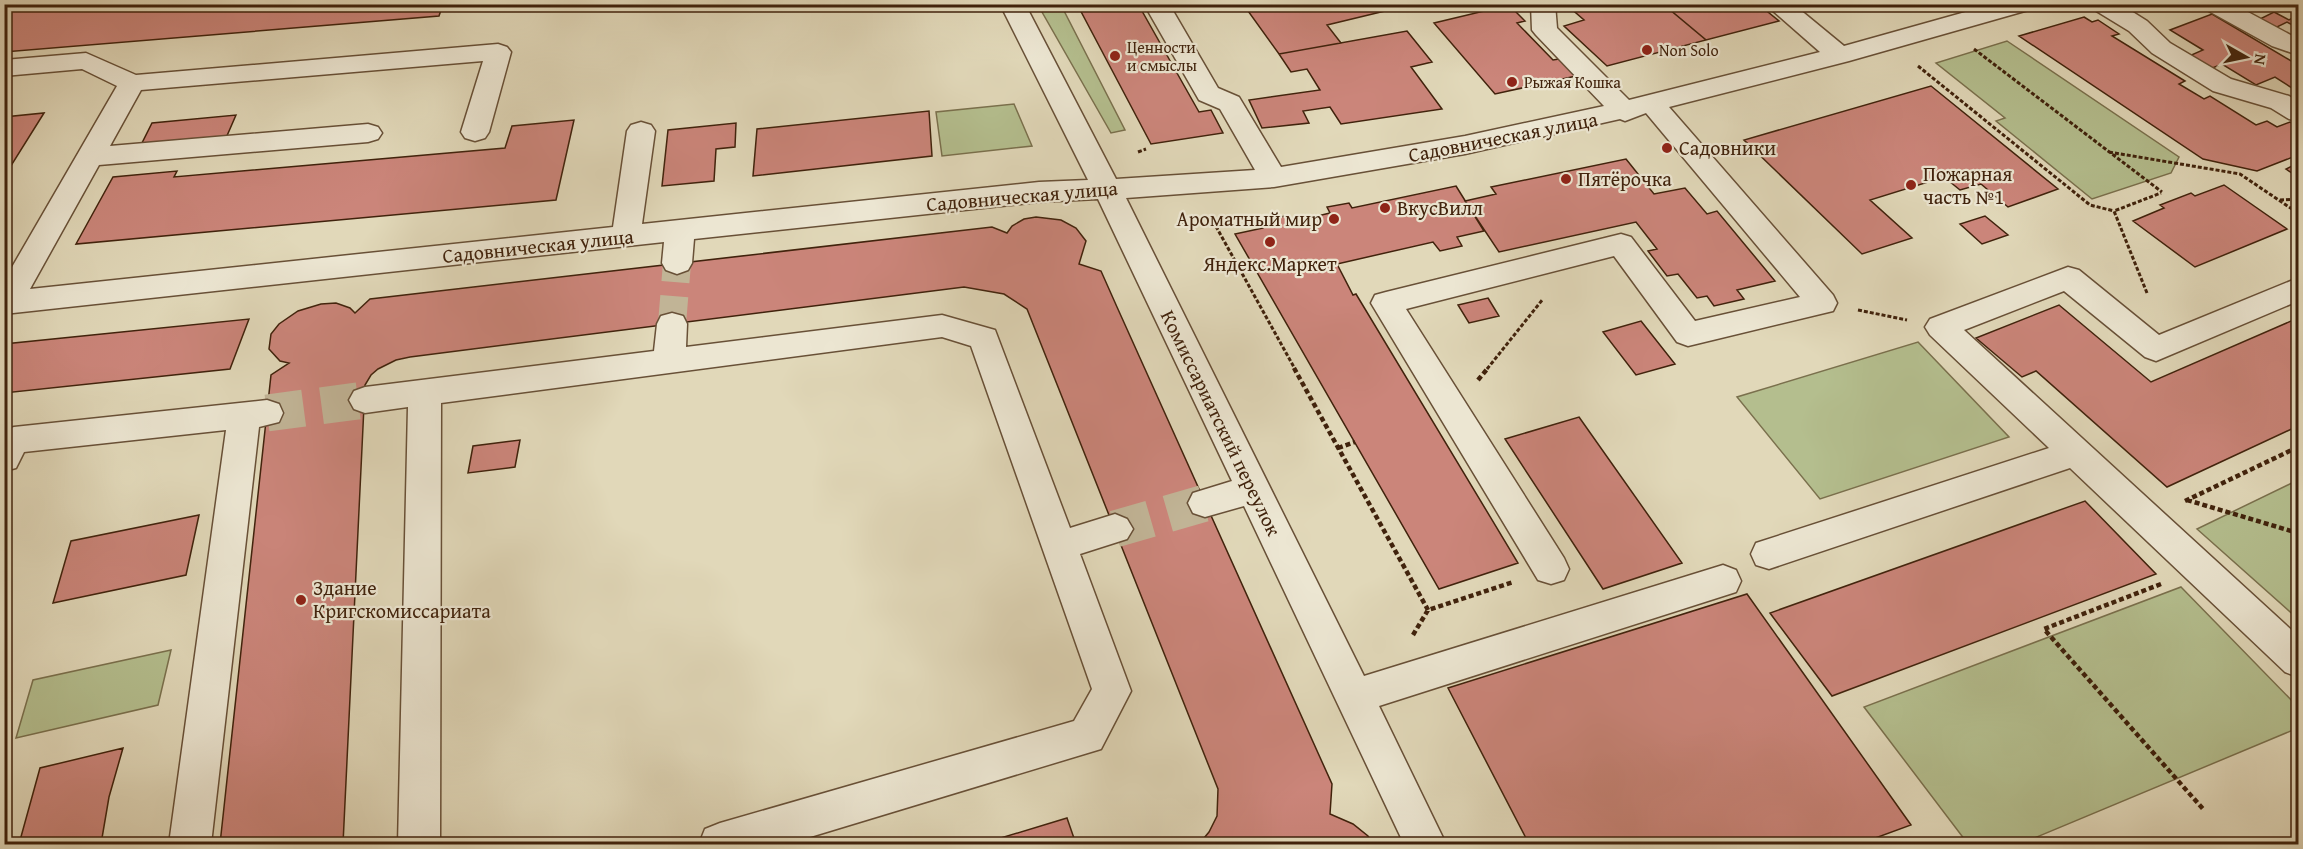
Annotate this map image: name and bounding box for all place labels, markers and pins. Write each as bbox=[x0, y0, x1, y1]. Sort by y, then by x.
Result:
place label: Ценности и смыслы bbox=[1127, 35, 1197, 77]
place label: Non Solo bbox=[1659, 38, 1719, 62]
marker: Non Solo bbox=[1640, 43, 1654, 57]
marker: Ценности и смыслы bbox=[1108, 49, 1122, 63]
place label: Рыжая Кошка bbox=[1524, 70, 1621, 94]
marker: Рыжая Кошка bbox=[1505, 75, 1519, 89]
place label: Садовники bbox=[1679, 133, 1776, 162]
marker: Садовники bbox=[1660, 141, 1674, 155]
place label: Пожарная часть №1 bbox=[1923, 159, 2012, 211]
place label: Пятёрочка bbox=[1578, 164, 1672, 193]
marker: Пятёрочка bbox=[1559, 172, 1573, 186]
marker: Пожарная часть №1 bbox=[1904, 178, 1918, 192]
place label: ВкусВилл bbox=[1397, 193, 1483, 222]
marker: ВкусВилл bbox=[1378, 201, 1392, 215]
place label: Ароматный мир bbox=[1177, 204, 1322, 233]
marker: Ароматный мир bbox=[1327, 212, 1341, 226]
marker: Яндекс.Маркет bbox=[1263, 235, 1277, 249]
place label: Яндекс.Маркет bbox=[1202, 249, 1337, 278]
place label: Здание Кригскомиссариата bbox=[313, 573, 491, 625]
marker: Здание Кригскомиссариата bbox=[294, 593, 308, 607]

